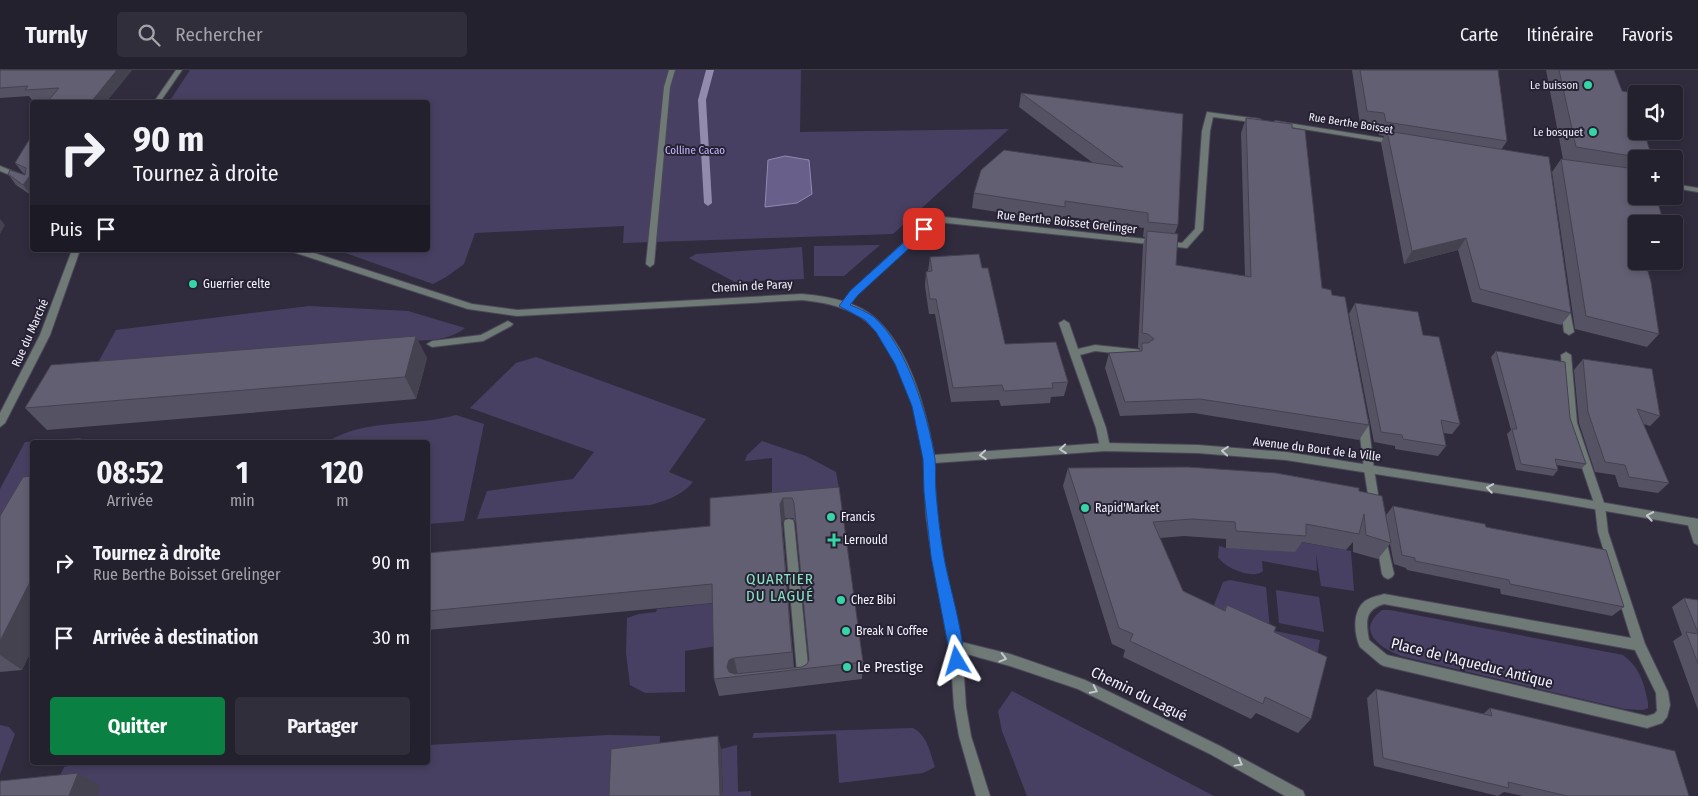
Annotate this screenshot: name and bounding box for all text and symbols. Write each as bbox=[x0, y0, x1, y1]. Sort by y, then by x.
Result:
search box bbox=[117, 12, 467, 57]
text: Turnly bbox=[25, 21, 87, 49]
icon: search bbox=[135, 21, 163, 49]
text: Rechercher bbox=[175, 23, 263, 46]
text: Carte bbox=[1460, 24, 1498, 46]
text: Itinéraire bbox=[1526, 24, 1594, 46]
text: Favoris bbox=[1622, 24, 1673, 46]
place label: Le buisson bbox=[1530, 79, 1578, 92]
marker: Le buisson bbox=[1582, 79, 1594, 91]
map controls bbox=[1628, 85, 1683, 270]
button: sound bbox=[1628, 85, 1683, 140]
street label: Rue Berthe Boisset bbox=[1308, 110, 1394, 137]
text: 90 m bbox=[133, 118, 204, 160]
icon: right bbox=[50, 120, 115, 185]
place label: Le bosquet bbox=[1533, 126, 1583, 139]
marker: Le bosquet bbox=[1587, 126, 1599, 138]
park label: Colline Cacao bbox=[665, 144, 725, 157]
button: + bbox=[1628, 150, 1683, 205]
text: Tournez à droite bbox=[133, 160, 279, 187]
pin bbox=[903, 208, 945, 250]
street label: Rue Berthe Boisset Grelinger bbox=[996, 208, 1138, 236]
icon: arrive bbox=[92, 215, 120, 243]
icon: arrive bbox=[910, 215, 938, 243]
button: − bbox=[1628, 215, 1683, 270]
text: Puis bbox=[50, 218, 82, 241]
place label: Guerrier celte bbox=[203, 277, 270, 291]
street label: Chemin de Paray bbox=[711, 277, 794, 295]
marker: Guerrier celte bbox=[187, 278, 199, 290]
street label: Rue du Marché bbox=[9, 297, 51, 369]
street label: Avenue du Bout de la Ville bbox=[1252, 434, 1382, 464]
one-way arrow bbox=[1058, 444, 1066, 455]
one-way arrow bbox=[1221, 446, 1229, 457]
one-way arrow bbox=[979, 449, 987, 460]
text: 08:52 bbox=[96, 455, 164, 491]
text: 1 bbox=[236, 455, 249, 491]
text: 120 bbox=[321, 455, 364, 491]
one-way arrow bbox=[1485, 483, 1494, 493]
text: Arrivée bbox=[107, 491, 153, 510]
text: min bbox=[230, 491, 255, 510]
text: m bbox=[336, 491, 348, 510]
place label: Rapid'Market bbox=[1095, 501, 1160, 515]
marker: Rapid'Market bbox=[1079, 502, 1091, 514]
place label: Francis bbox=[841, 510, 875, 524]
marker: Francis bbox=[825, 511, 837, 523]
one-way arrow bbox=[1645, 511, 1654, 521]
place label: Lernould bbox=[844, 533, 888, 547]
marker: Lernould bbox=[828, 534, 840, 546]
text: Tournez à droite bbox=[93, 542, 221, 565]
icon: right bbox=[50, 549, 78, 577]
text: 90 m bbox=[372, 551, 410, 574]
text: Rue Berthe Boisset Grelinger bbox=[93, 565, 281, 584]
district label: QUARTIER DU LAGUÉ bbox=[746, 570, 814, 605]
place label: Chez Bibi bbox=[851, 593, 896, 607]
marker: Chez Bibi bbox=[835, 594, 847, 606]
icon: arrive bbox=[50, 624, 78, 652]
place label: Break N Coffee bbox=[856, 624, 928, 638]
marker: Break N Coffee bbox=[840, 625, 852, 637]
text: Arrivée à destination bbox=[93, 626, 259, 649]
text: 30 m bbox=[372, 626, 410, 649]
position arrow bbox=[930, 634, 982, 686]
street label: Place de l'Aqueduc Antique bbox=[1389, 634, 1555, 692]
one-way arrow bbox=[998, 652, 1007, 663]
place label: Le Prestige bbox=[857, 658, 923, 676]
marker: Le Prestige bbox=[841, 661, 853, 673]
street label: Chemin du Lagué bbox=[1088, 663, 1190, 725]
one-way arrow bbox=[1089, 684, 1098, 694]
button: Quitter bbox=[50, 697, 225, 755]
button: Partager bbox=[235, 697, 410, 755]
one-way arrow bbox=[1234, 757, 1243, 767]

